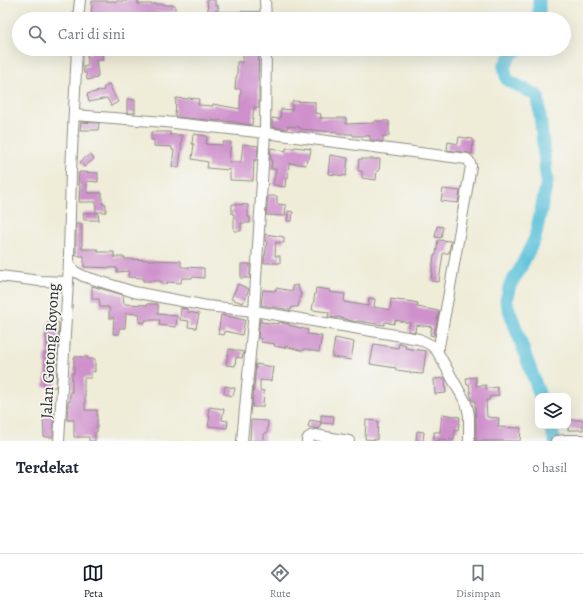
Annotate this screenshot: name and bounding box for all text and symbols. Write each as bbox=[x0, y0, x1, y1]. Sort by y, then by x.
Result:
search box bbox=[12, 12, 571, 56]
icon: search bbox=[26, 23, 48, 45]
text: Cari di sini bbox=[58, 24, 125, 44]
street label: Jalan Gotong Royong bbox=[35, 283, 65, 419]
map controls bbox=[535, 393, 571, 429]
button: layers bbox=[535, 393, 571, 429]
text: Terdekat bbox=[16, 456, 79, 479]
text: 0 hasil bbox=[532, 459, 567, 476]
tab: Peta bbox=[82, 562, 104, 601]
tab: Rute bbox=[269, 562, 291, 601]
tab: Disimpan bbox=[456, 562, 501, 601]

